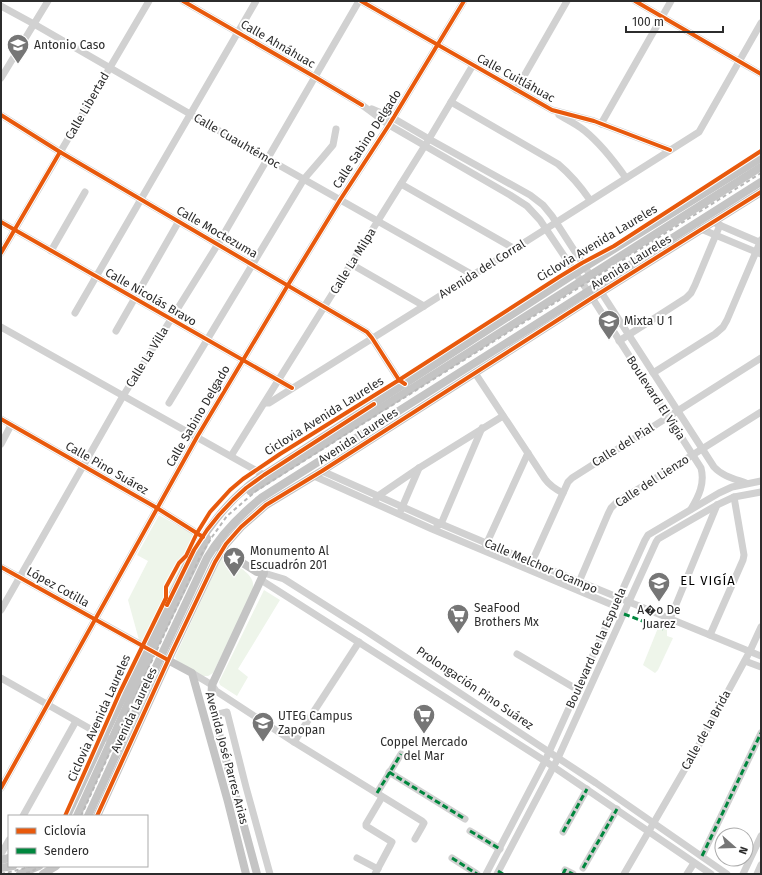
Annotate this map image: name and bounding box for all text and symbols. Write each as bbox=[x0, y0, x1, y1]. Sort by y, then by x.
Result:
scale bar bbox=[626, 8, 723, 34]
text: 100 m bbox=[632, 15, 664, 29]
street label: Calle Ahnáhuac bbox=[238, 17, 318, 71]
school or university icon: Antonio Caso bbox=[5, 32, 31, 65]
place label: Antonio Caso bbox=[34, 38, 105, 52]
street label: Calle Cuitláhuac bbox=[475, 51, 558, 105]
street label: Calle Libertad bbox=[62, 70, 112, 142]
street label: Calle Sabino Delgado bbox=[330, 87, 404, 191]
street label: Calle Cuauhtémoc bbox=[191, 111, 283, 172]
street label: Ciclovia Avenida Laureles bbox=[534, 201, 660, 285]
street label: Calle Moctezuma bbox=[174, 203, 260, 261]
street label: Calle La Milpa bbox=[327, 225, 379, 297]
street label: Avenida Laureles bbox=[588, 231, 674, 293]
street label: Avenida del Corral bbox=[436, 237, 528, 301]
street label: Calle Nicolás Bravo bbox=[103, 265, 199, 329]
school or university icon: Mixta U 1 bbox=[596, 308, 622, 341]
place label: Mixta U 1 bbox=[624, 314, 673, 328]
street label: Calle La Villa bbox=[123, 324, 171, 390]
street label: Boulevard El Vigia bbox=[624, 353, 688, 443]
street label: Calle Sabino Delgado bbox=[163, 363, 233, 469]
street label: Ciclovia Avenida Laureles bbox=[262, 373, 386, 459]
street label: Avenida Laureles bbox=[315, 405, 401, 467]
street label: Calle del Pial bbox=[589, 420, 657, 470]
street label: Calle Pino Suárez bbox=[63, 439, 151, 497]
street label: Calle del Lienzo bbox=[612, 452, 692, 510]
street label: Calle Melchor Ocampo bbox=[482, 536, 600, 596]
place label: Monumento Al Escuadrón 201 bbox=[250, 544, 329, 572]
place icon: Monumento Al Escuadrón 201 bbox=[221, 545, 247, 578]
street label: López Cotilla bbox=[24, 564, 92, 610]
school or university icon: A�o De Juarez bbox=[646, 570, 672, 603]
district label: EL VIGÍA bbox=[680, 573, 736, 588]
street label: Boulevard de la Espuela bbox=[563, 585, 629, 711]
place label: SeaFood Brothers Mx bbox=[474, 601, 539, 629]
supermarket icon: SeaFood Brothers Mx bbox=[445, 602, 471, 635]
place label: A�o De Juarez bbox=[637, 603, 681, 631]
street label: Prolongación Pino Suárez bbox=[414, 644, 536, 732]
street label: Ciclovia Avenida Laureles bbox=[65, 652, 134, 784]
street label: Avenida Laureles bbox=[108, 665, 160, 755]
street label: Calle de la Brida bbox=[678, 688, 734, 772]
street label: Avenida José Parres Arias bbox=[203, 690, 252, 826]
supermarket icon: Coppel Mercado del Mar bbox=[411, 702, 437, 735]
place label: UTEG Campus Zapopan bbox=[278, 709, 353, 737]
school or university icon: UTEG Campus Zapopan bbox=[250, 710, 276, 743]
place label: Coppel Mercado del Mar bbox=[380, 735, 468, 763]
legend bbox=[8, 815, 148, 867]
text: Ciclovía bbox=[44, 824, 86, 838]
north arrow bbox=[714, 827, 754, 867]
text: Sendero bbox=[44, 844, 89, 858]
text: N bbox=[736, 845, 750, 856]

